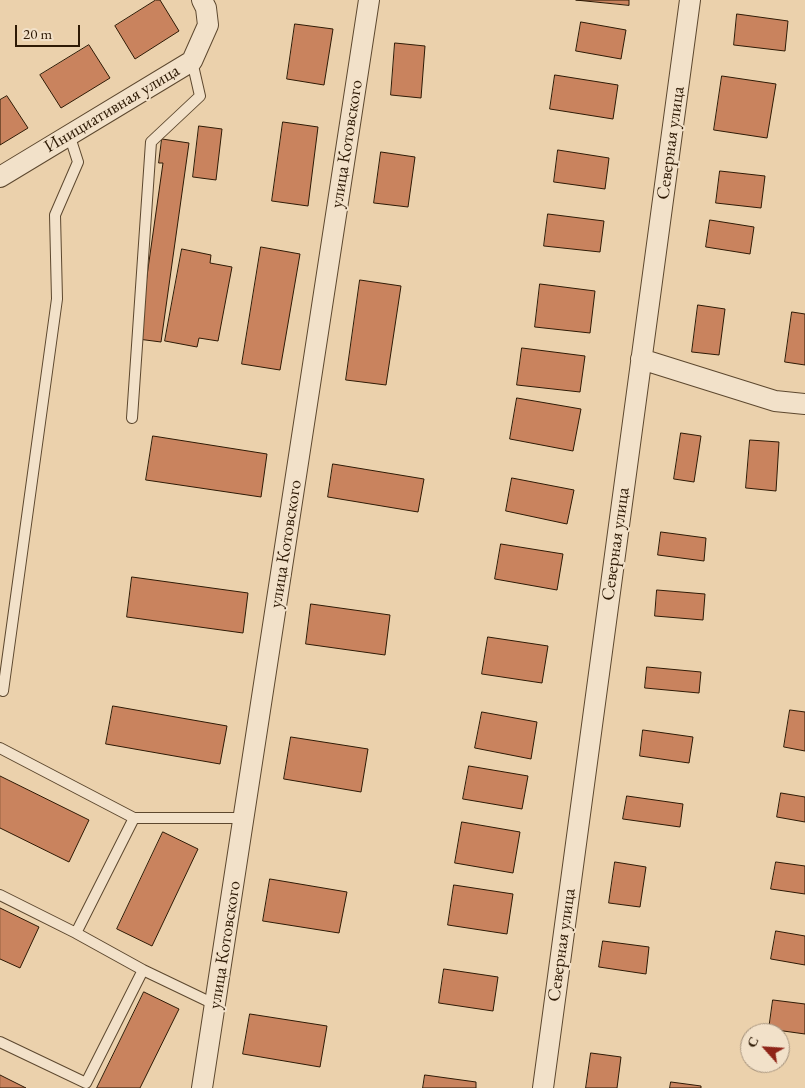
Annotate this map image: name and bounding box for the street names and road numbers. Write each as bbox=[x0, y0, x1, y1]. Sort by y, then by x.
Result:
street label: Инициативная улица bbox=[40, 60, 184, 158]
street label: улица Котовского bbox=[326, 78, 368, 210]
street label: Северная улица bbox=[652, 85, 690, 201]
street label: улица Котовского bbox=[265, 478, 307, 610]
street label: Северная улица bbox=[597, 486, 635, 602]
street label: улица Котовского bbox=[204, 879, 246, 1011]
street label: Северная улица bbox=[543, 887, 581, 1003]

